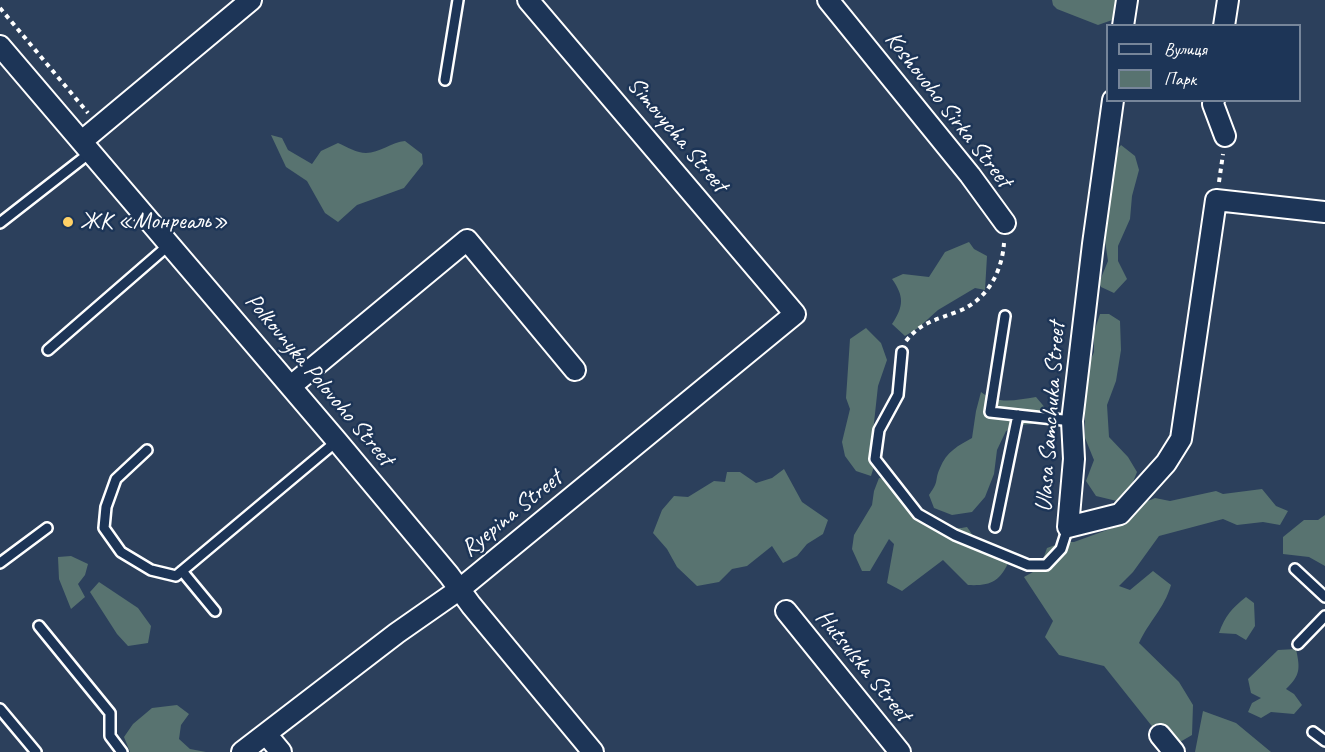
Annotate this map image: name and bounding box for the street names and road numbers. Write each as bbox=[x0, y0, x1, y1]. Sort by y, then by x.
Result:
street label: Koshovoho Sirka Street bbox=[878, 26, 1018, 194]
street label: Simovycha Street bbox=[620, 71, 734, 199]
street label: Polkovnyka Polovoho Street bbox=[238, 288, 400, 472]
street label: Ulasa Samchuka Street bbox=[1030, 321, 1072, 513]
street label: Ryepina Street bbox=[456, 465, 568, 563]
street label: Hutsulska Street bbox=[809, 604, 917, 728]

